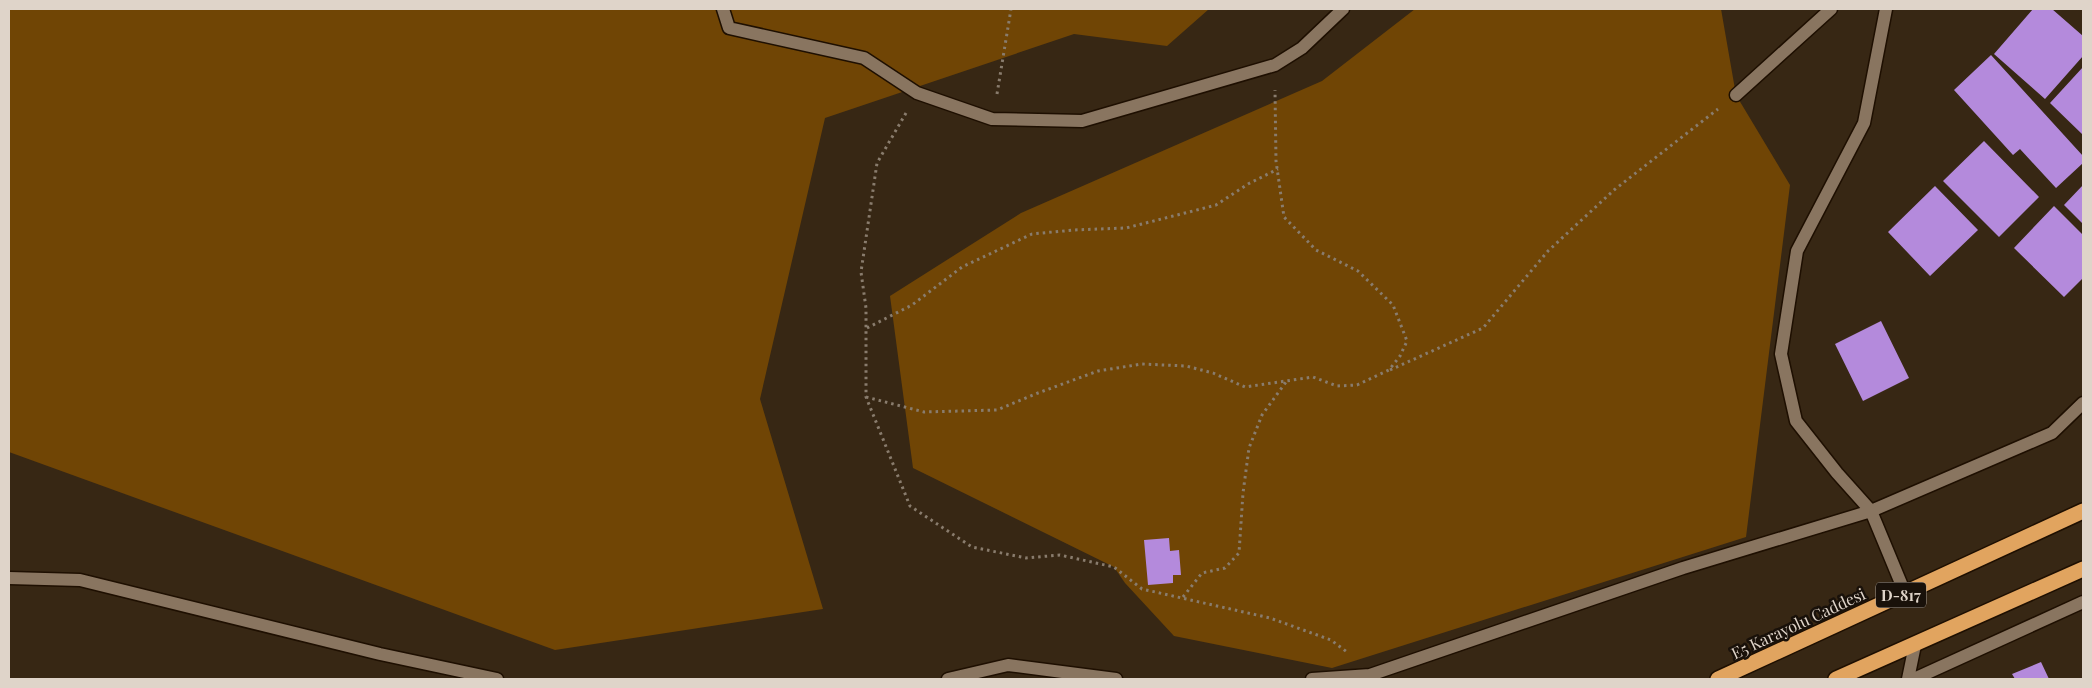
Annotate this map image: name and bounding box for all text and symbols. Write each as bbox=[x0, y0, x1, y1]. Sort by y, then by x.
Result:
road number: D-817 bbox=[1876, 582, 1926, 608]
street label: E5 Karayolu Caddesi bbox=[1728, 583, 1869, 663]

